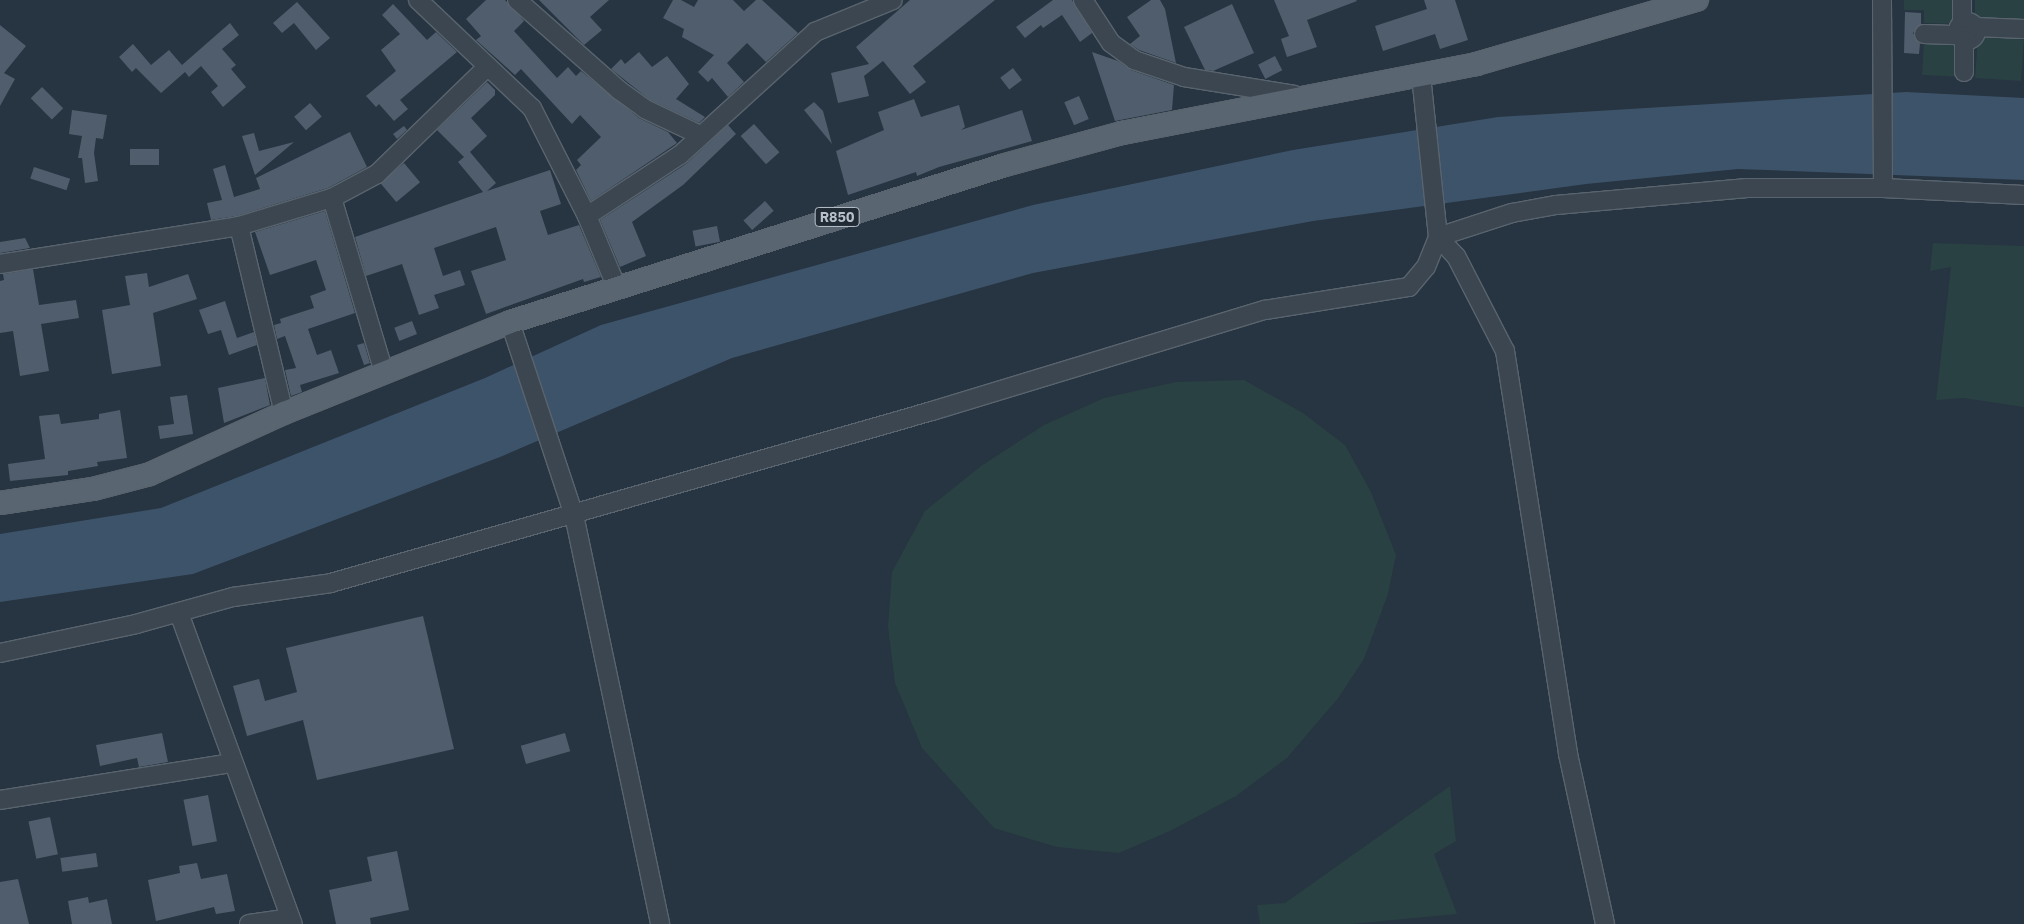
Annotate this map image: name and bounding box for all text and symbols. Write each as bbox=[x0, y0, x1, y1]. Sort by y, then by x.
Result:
road number: R850 bbox=[814, 206, 860, 228]

